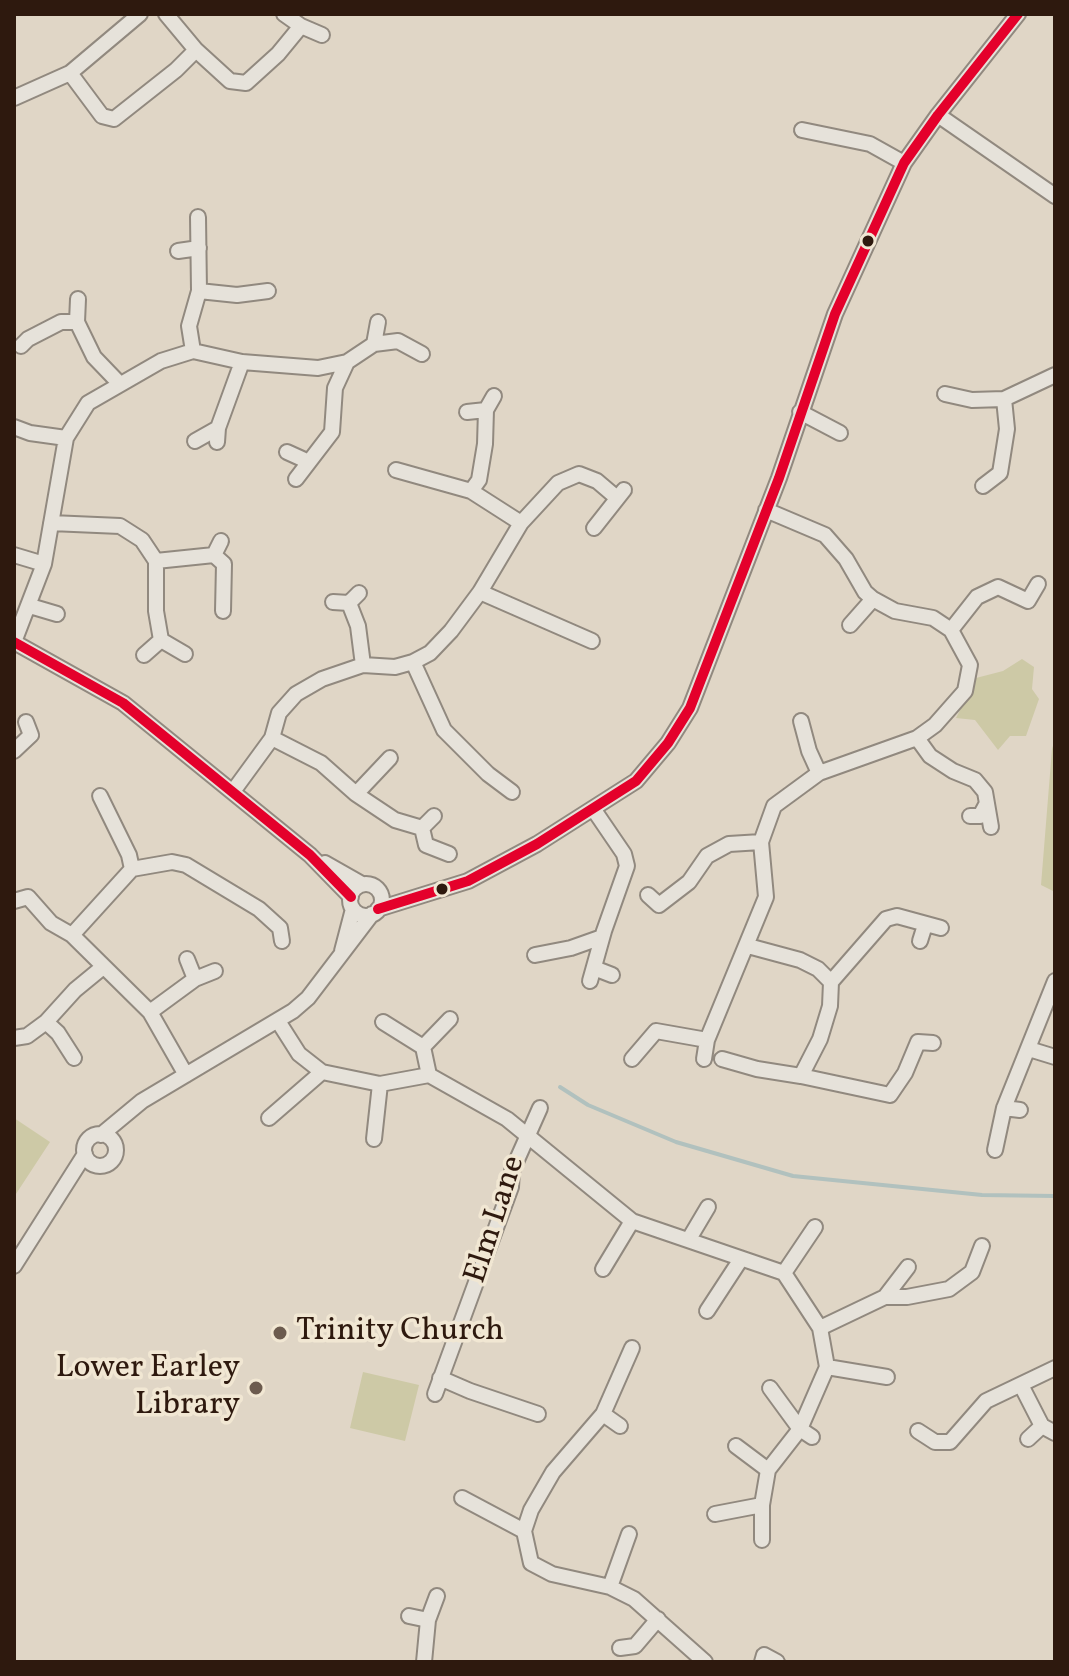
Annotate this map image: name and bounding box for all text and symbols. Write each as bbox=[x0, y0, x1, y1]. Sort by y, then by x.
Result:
unlabelled marker bbox=[860, 233, 876, 249]
unlabelled marker bbox=[434, 881, 450, 897]
street label: Elm Lane bbox=[458, 1151, 536, 1289]
place label: Trinity Church bbox=[296, 1314, 504, 1352]
marker: Trinity Church bbox=[271, 1324, 289, 1342]
place label: Lower Earley Library bbox=[56, 1351, 240, 1426]
marker: Lower Earley Library bbox=[247, 1379, 265, 1397]

